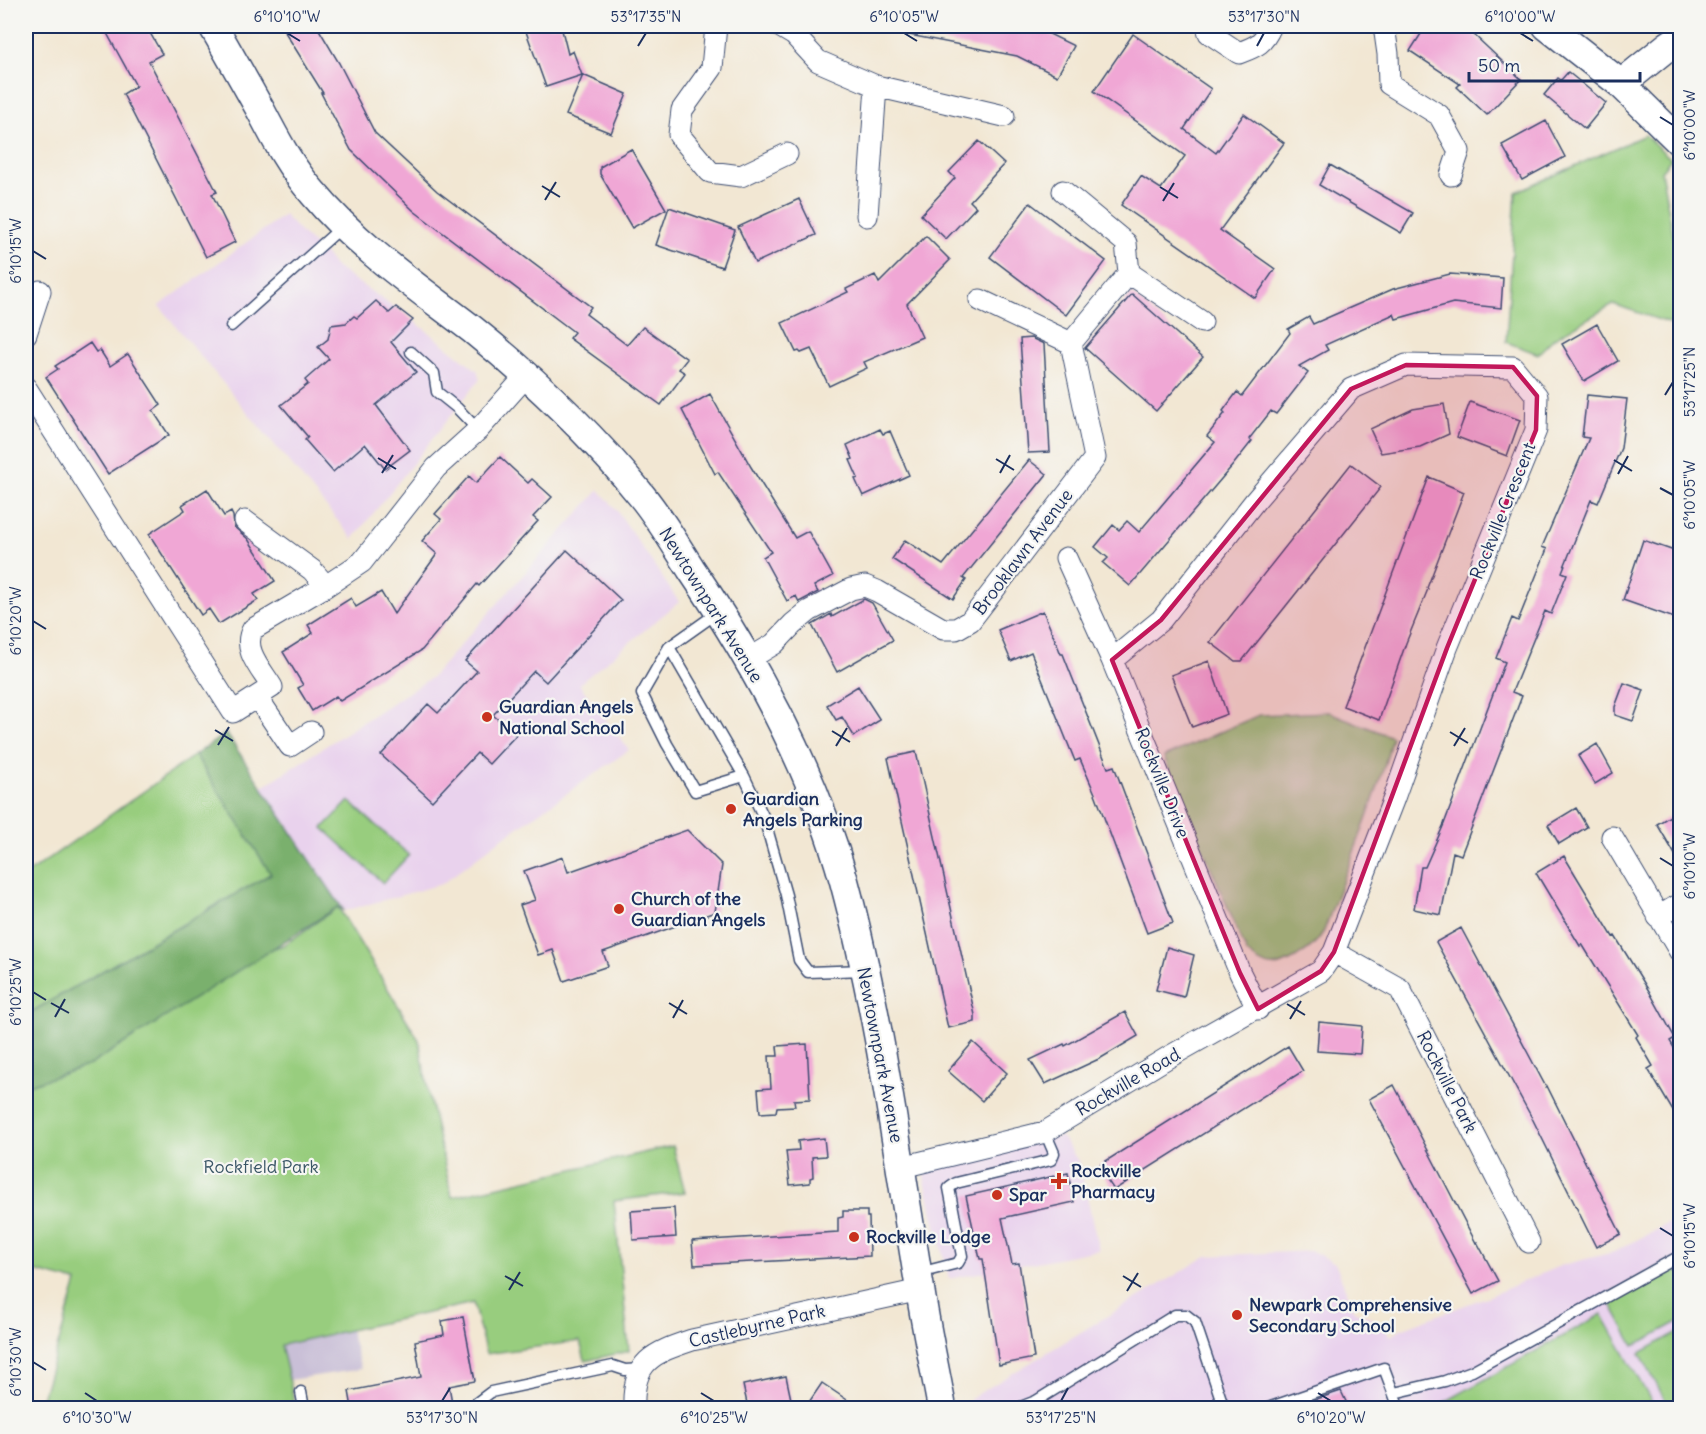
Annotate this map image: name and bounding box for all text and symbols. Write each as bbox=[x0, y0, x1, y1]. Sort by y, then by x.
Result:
text: 6°10'10"W bbox=[254, 7, 321, 26]
text: 53°17'35"N bbox=[611, 7, 681, 26]
text: 6°10'05"W bbox=[869, 7, 939, 26]
text: 53°17'30"N bbox=[1228, 7, 1300, 26]
text: 6°10'00"W bbox=[1485, 7, 1556, 26]
scale bar bbox=[1469, 45, 1640, 83]
text: 50 m bbox=[1478, 54, 1520, 77]
text: 6°10'00"W bbox=[1680, 89, 1699, 160]
text: 6°10'15"W bbox=[6, 218, 25, 284]
text: 53°17'25"N bbox=[1680, 347, 1699, 417]
street label: Rockville Crescent bbox=[1465, 439, 1541, 583]
text: 6°10'05"W bbox=[1680, 460, 1699, 530]
street label: Brooklawn Avenue bbox=[968, 484, 1077, 619]
street label: Newtownpark Avenue bbox=[654, 523, 768, 687]
text: 6°10'20"W bbox=[6, 586, 25, 656]
place label: Guardian Angels National School bbox=[499, 695, 633, 739]
marker: Guardian Angels National School bbox=[480, 710, 494, 724]
street label: Rockville Drive bbox=[1130, 724, 1195, 841]
place label: Guardian Angels Parking bbox=[743, 787, 863, 831]
marker: Guardian Angels Parking bbox=[724, 802, 738, 816]
text: 6°10'10"W bbox=[1680, 832, 1699, 899]
place label: Church of the Guardian Angels bbox=[631, 887, 765, 931]
marker: Church of the Guardian Angels bbox=[612, 902, 626, 916]
text: 6°10'25"W bbox=[6, 958, 25, 1026]
street label: Newtownpark Avenue bbox=[852, 965, 909, 1145]
street label: Rockville Park bbox=[1412, 1027, 1483, 1137]
street label: Rockville Road bbox=[1071, 1042, 1184, 1121]
park label: Rockfield Park bbox=[203, 1155, 319, 1178]
place label: Rockville Pharmacy bbox=[1071, 1159, 1155, 1203]
marker: Rockville Pharmacy bbox=[1052, 1174, 1066, 1188]
place label: Spar bbox=[1009, 1183, 1048, 1206]
marker: Spar bbox=[990, 1188, 1004, 1202]
text: 6°10'15"W bbox=[1680, 1203, 1699, 1269]
place label: Rockville Lodge bbox=[866, 1225, 991, 1248]
marker: Rockville Lodge bbox=[847, 1230, 861, 1244]
place label: Newpark Comprehensive Secondary School bbox=[1249, 1293, 1452, 1337]
street label: Castlebyrne Park bbox=[687, 1299, 827, 1352]
marker: Newpark Comprehensive Secondary School bbox=[1230, 1308, 1244, 1322]
text: 6°10'30"W bbox=[6, 1327, 25, 1397]
text: 6°10'30"W bbox=[62, 1408, 132, 1427]
text: 53°17'30"N bbox=[406, 1408, 478, 1427]
text: 6°10'25"W bbox=[680, 1408, 748, 1427]
text: 53°17'25"N bbox=[1026, 1408, 1096, 1427]
text: 6°10'20"W bbox=[1296, 1408, 1366, 1427]

